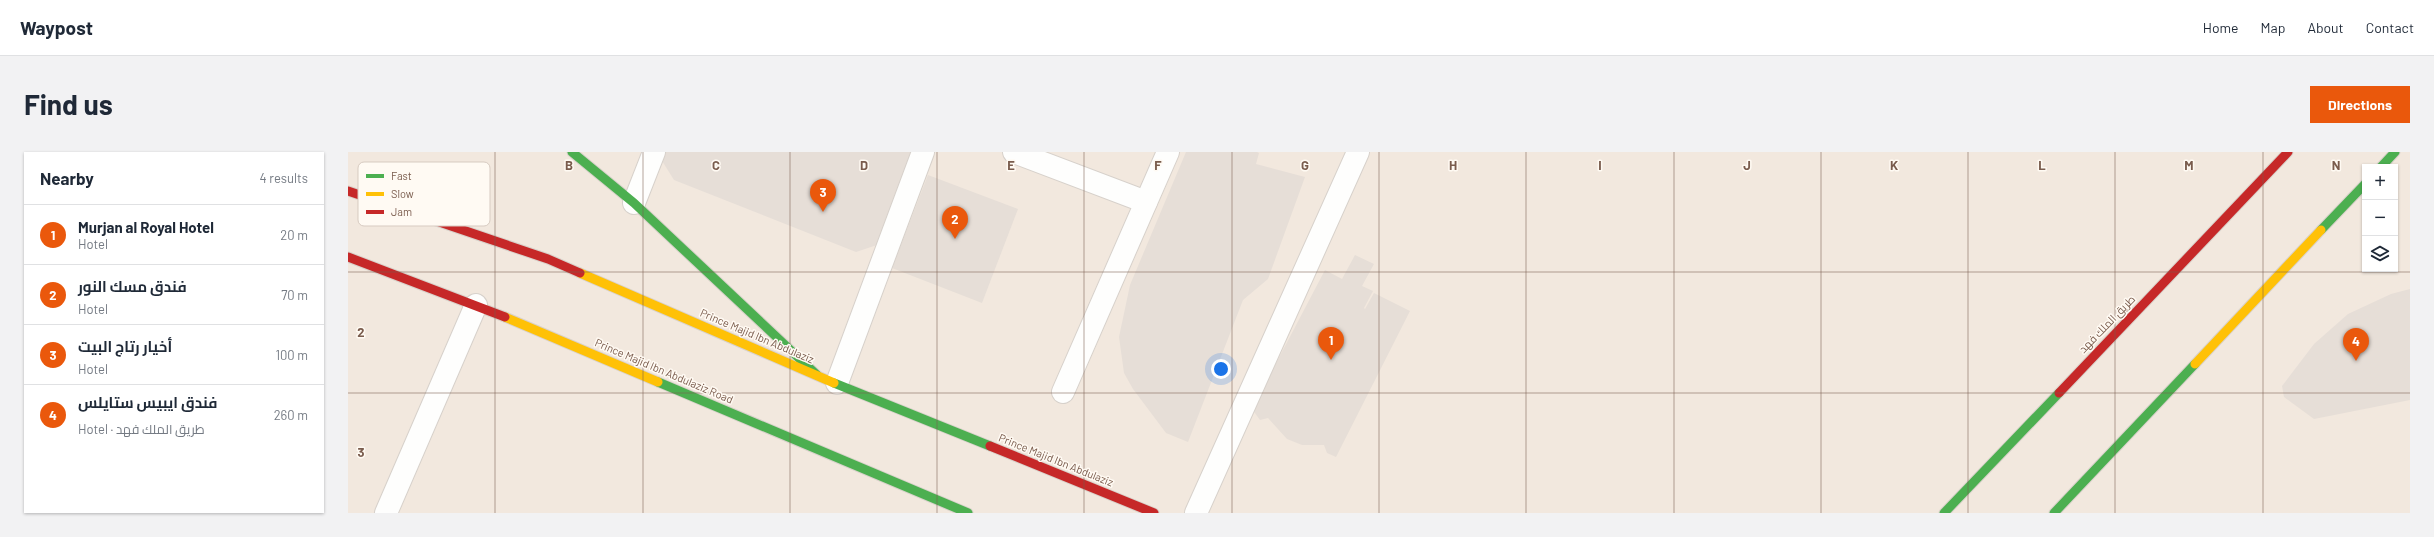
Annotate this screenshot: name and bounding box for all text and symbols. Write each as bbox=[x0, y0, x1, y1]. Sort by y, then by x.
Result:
text: Waypost bbox=[20, 16, 93, 39]
text: Home bbox=[2203, 19, 2239, 36]
text: Map bbox=[2261, 19, 2285, 36]
text: About bbox=[2307, 19, 2344, 36]
text: Contact bbox=[2366, 19, 2414, 36]
button: Directions bbox=[2310, 86, 2410, 123]
text: Find us bbox=[24, 87, 113, 121]
text: B bbox=[565, 157, 573, 173]
text: C bbox=[712, 157, 720, 173]
text: D bbox=[860, 157, 868, 173]
text: E bbox=[1007, 157, 1015, 173]
text: F bbox=[1154, 157, 1162, 173]
text: G bbox=[1301, 157, 1309, 173]
text: H bbox=[1449, 157, 1457, 173]
text: I bbox=[1598, 157, 1602, 173]
text: J bbox=[1743, 157, 1751, 173]
text: K bbox=[1890, 157, 1898, 173]
text: L bbox=[2038, 157, 2046, 173]
text: M bbox=[2184, 157, 2194, 173]
text: N bbox=[2332, 157, 2340, 173]
legend bbox=[358, 162, 490, 226]
map controls bbox=[2362, 164, 2398, 272]
button: + bbox=[2362, 164, 2398, 200]
text: Nearby bbox=[40, 168, 94, 188]
text: Fast bbox=[391, 169, 412, 182]
text: 4 results bbox=[260, 170, 308, 186]
pin: 3 bbox=[810, 179, 836, 212]
text: Slow bbox=[391, 187, 414, 200]
button: − bbox=[2362, 200, 2398, 236]
text: Jam bbox=[391, 205, 412, 218]
pin: 2 bbox=[942, 206, 968, 239]
text: Murjan al Royal Hotel bbox=[78, 218, 214, 236]
text: 1 bbox=[51, 227, 55, 243]
text: 20 m bbox=[280, 227, 308, 243]
text: Hotel bbox=[78, 236, 108, 252]
button: layers bbox=[2362, 236, 2398, 272]
text: فندق مسك النور bbox=[78, 277, 187, 295]
text: 2 bbox=[49, 287, 57, 303]
text: 70 m bbox=[281, 287, 308, 303]
street label: طريق الملك فهد bbox=[2076, 292, 2138, 356]
text: Hotel bbox=[78, 301, 108, 317]
street label: Prince Majid Ibn Abdulaziz bbox=[698, 306, 816, 365]
text: 2 bbox=[357, 324, 365, 340]
pin: 1 bbox=[1318, 327, 1344, 360]
pin: 4 bbox=[2343, 328, 2369, 361]
street label: Prince Majid Ibn Abdulaziz Road bbox=[593, 335, 735, 406]
text: أخيار رتاج البيت bbox=[78, 337, 172, 355]
text: 3 bbox=[49, 347, 57, 363]
text: 100 m bbox=[275, 347, 308, 363]
your location bbox=[1211, 359, 1231, 379]
text: Hotel bbox=[78, 361, 108, 377]
text: فندق ايبيس ستايلس bbox=[78, 393, 218, 411]
text: 4 bbox=[49, 407, 57, 423]
text: 260 m bbox=[274, 407, 308, 423]
text: Hotel · طريق الملك فهد bbox=[78, 421, 205, 437]
street label: Prince Majid Ibn Abdulaziz bbox=[997, 431, 1115, 489]
text: 3 bbox=[357, 444, 365, 460]

